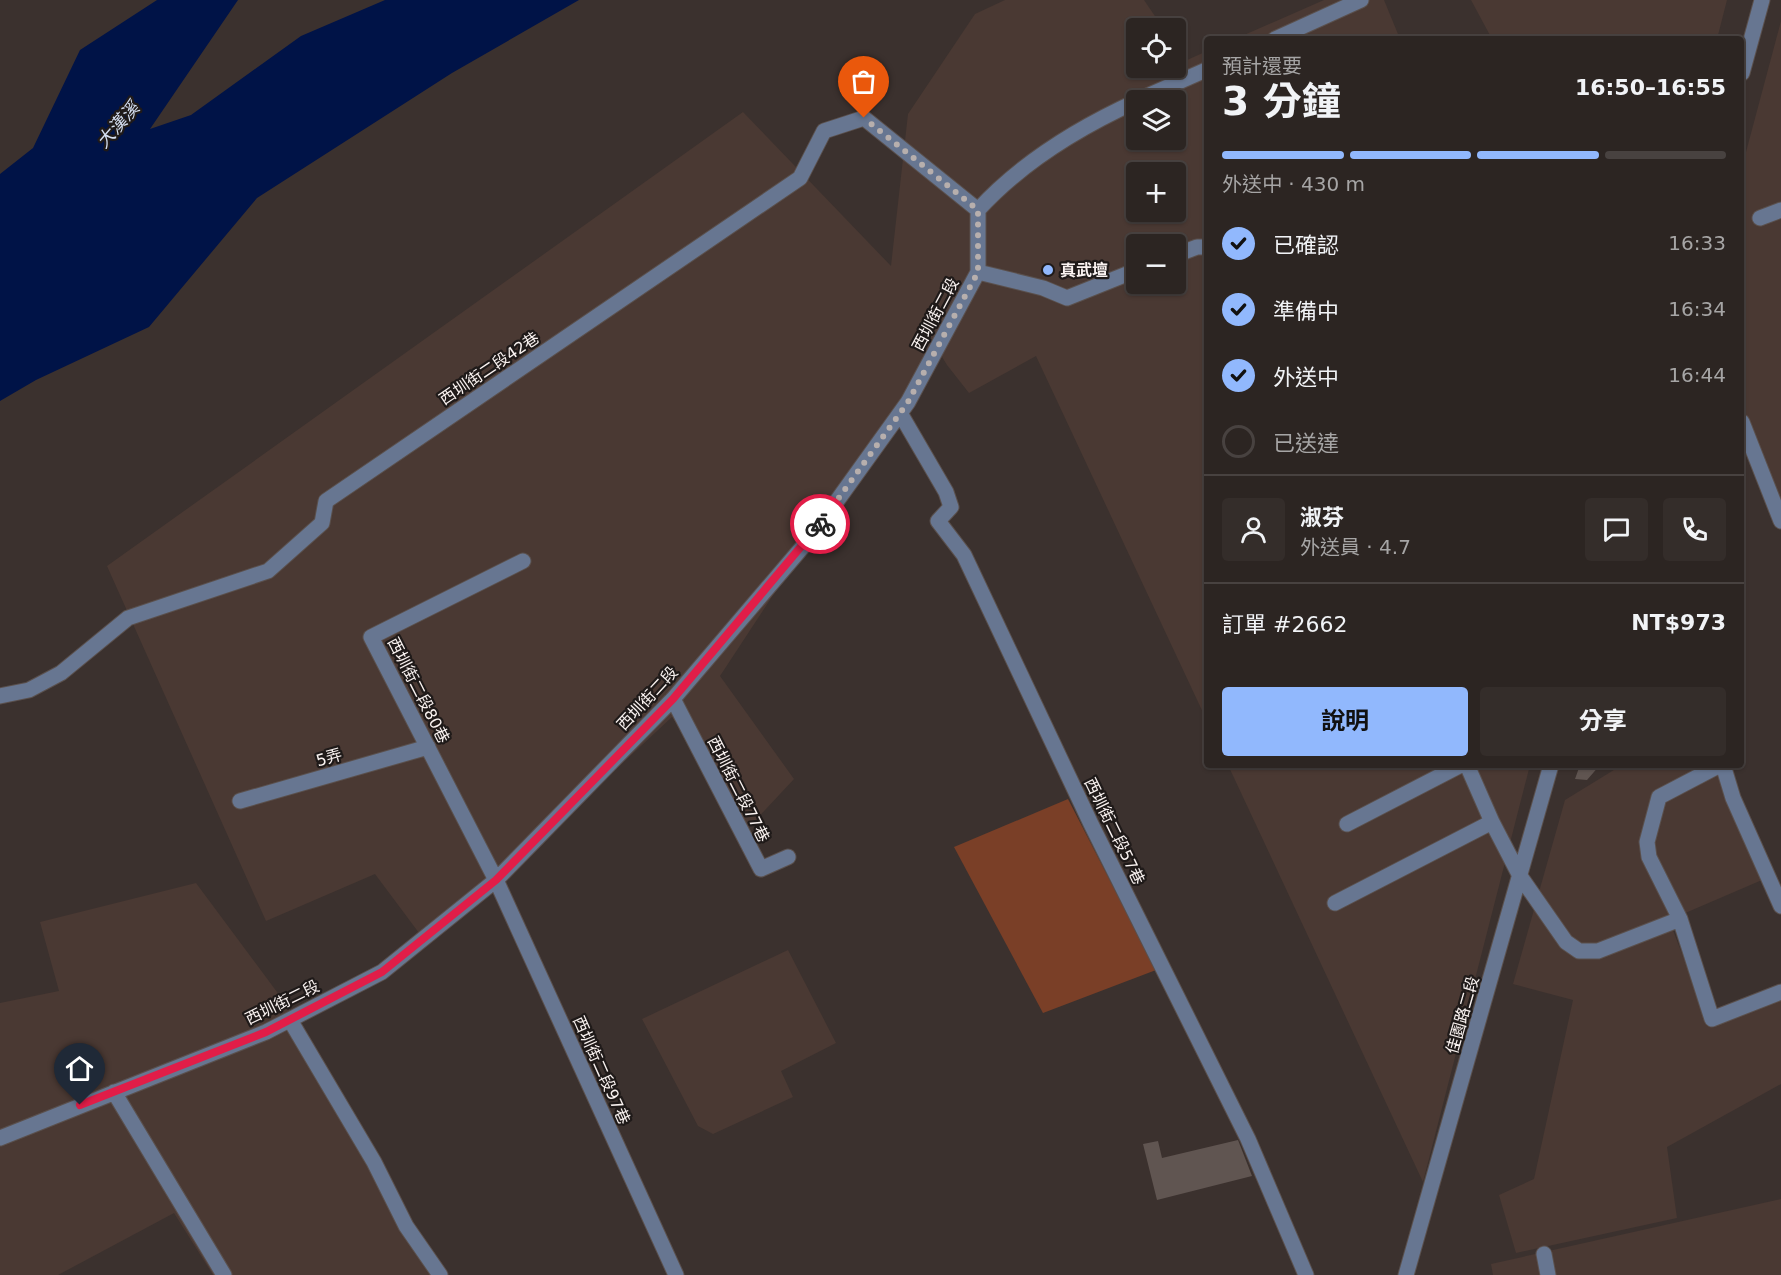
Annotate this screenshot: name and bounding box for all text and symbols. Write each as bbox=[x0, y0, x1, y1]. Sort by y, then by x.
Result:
map controls bbox=[1126, 18, 1186, 294]
button: locate bbox=[1126, 18, 1186, 78]
text: 預計還要 bbox=[1222, 54, 1302, 78]
pin bbox=[838, 56, 889, 118]
icon: bag bbox=[847, 65, 880, 98]
text: 16:50–16:55 bbox=[1575, 75, 1726, 100]
text: 3 分鐘 bbox=[1222, 79, 1341, 124]
button: layers bbox=[1126, 90, 1186, 150]
water label: 大漢溪 bbox=[92, 95, 145, 152]
button: + bbox=[1126, 162, 1186, 222]
text: 外送中 · 430 m bbox=[1222, 172, 1365, 196]
icon: check bbox=[1222, 227, 1255, 260]
text: 16:33 bbox=[1668, 231, 1726, 255]
text: 已確認 bbox=[1273, 233, 1339, 258]
button: − bbox=[1126, 234, 1186, 294]
place label: 真武壇 bbox=[1060, 261, 1108, 280]
marker: 真武壇 bbox=[1041, 263, 1055, 277]
street label: 西圳街二段 bbox=[908, 274, 963, 354]
icon: check bbox=[1222, 293, 1255, 326]
text: 16:34 bbox=[1668, 297, 1726, 321]
text: 準備中 bbox=[1273, 299, 1339, 324]
street label: 西圳街二段42巷 bbox=[436, 328, 543, 409]
icon: check bbox=[1222, 359, 1255, 392]
text: 16:44 bbox=[1668, 363, 1726, 387]
text: 外送中 bbox=[1273, 365, 1339, 390]
text: 已送達 bbox=[1273, 431, 1339, 456]
courier bbox=[790, 494, 850, 554]
button: person bbox=[1222, 498, 1285, 561]
button: chat bbox=[1585, 498, 1648, 561]
button: phone bbox=[1663, 498, 1726, 561]
text: 淑芬 bbox=[1300, 505, 1344, 530]
icon: bike bbox=[804, 508, 837, 541]
text: 外送員 · 4.7 bbox=[1300, 535, 1411, 559]
text: NT$973 bbox=[1631, 610, 1726, 635]
text: 訂單 #2662 bbox=[1222, 612, 1347, 637]
street label: 西圳街二段80巷 bbox=[384, 634, 453, 746]
street label: 西圳街二段 bbox=[613, 663, 682, 734]
button: 說明 bbox=[1222, 687, 1468, 756]
button: 分享 bbox=[1480, 687, 1726, 756]
street label: 西圳街二段77巷 bbox=[704, 733, 773, 845]
street label: 5弄 bbox=[314, 745, 344, 770]
street label: 西圳街二段57巷 bbox=[1081, 775, 1149, 888]
street label: 佳園路二段 bbox=[1442, 974, 1483, 1056]
street label: 西圳街二段 bbox=[242, 976, 322, 1029]
street label: 西圳街二段97巷 bbox=[569, 1013, 634, 1127]
pin bbox=[54, 1043, 105, 1105]
icon: home bbox=[63, 1052, 96, 1085]

